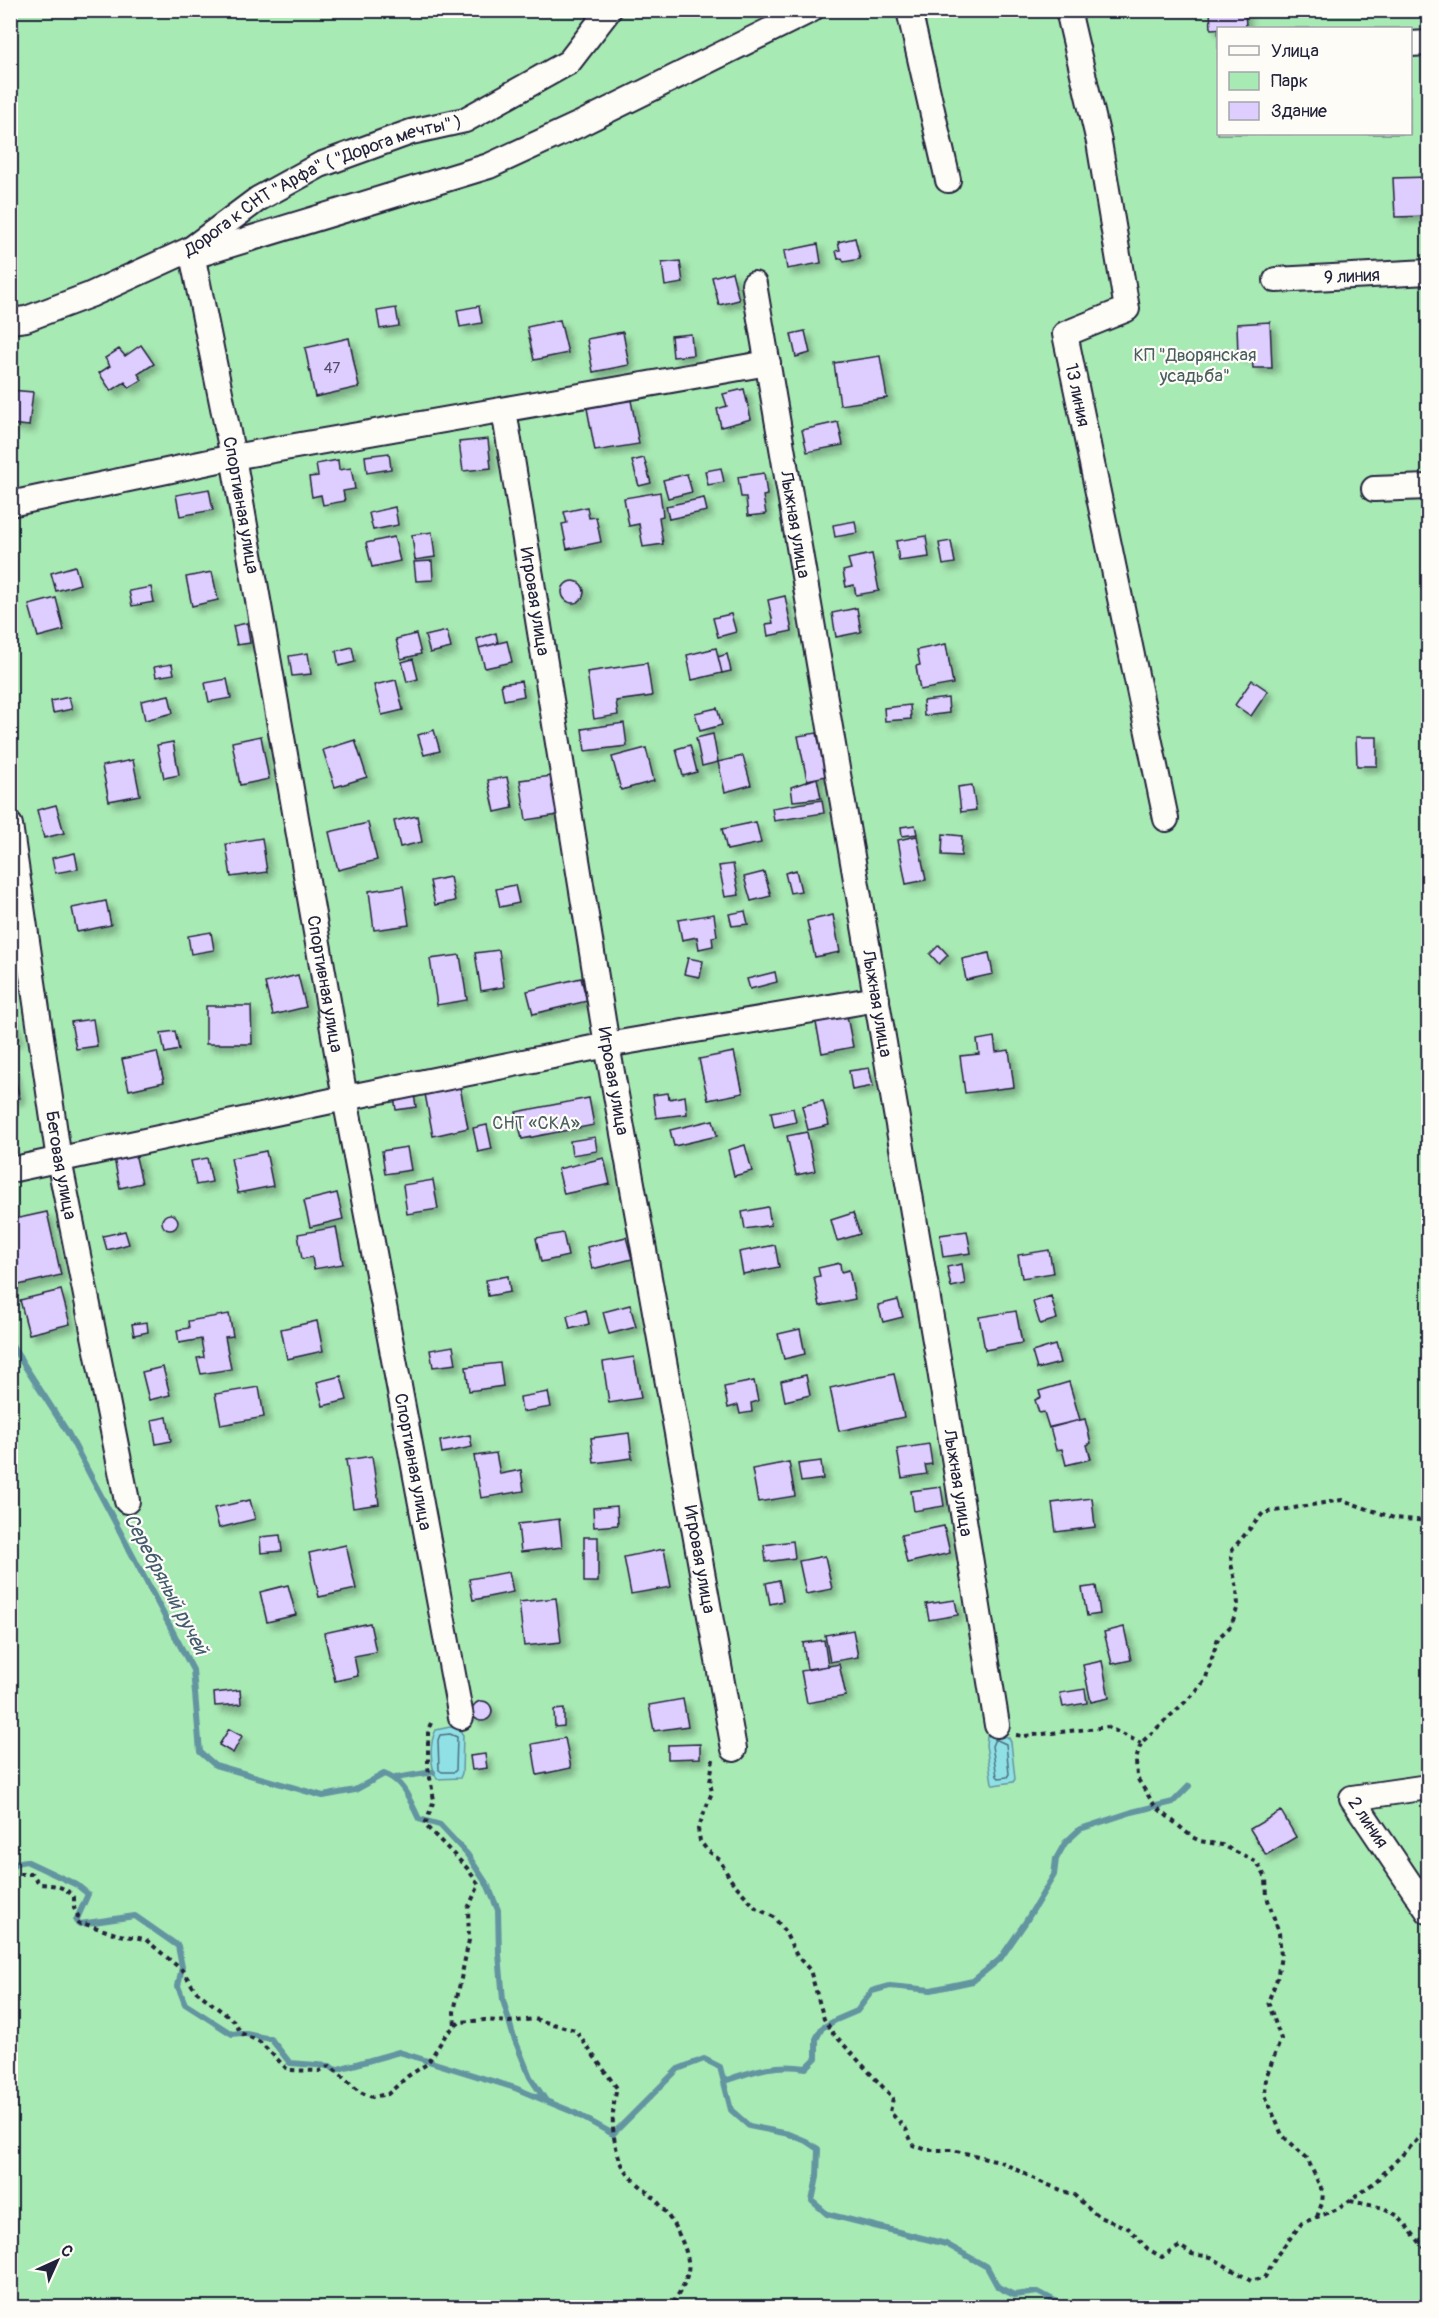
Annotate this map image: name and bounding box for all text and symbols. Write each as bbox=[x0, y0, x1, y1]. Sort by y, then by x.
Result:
legend bbox=[1217, 27, 1412, 135]
text: Улица bbox=[1271, 40, 1319, 63]
text: Парк bbox=[1271, 70, 1308, 93]
text: Здание bbox=[1271, 100, 1327, 123]
street label: Дорога к СНТ "Арфа" ( "Дорога мечты" ) bbox=[180, 110, 464, 262]
street label: 9 линия bbox=[1323, 263, 1381, 289]
park label: КП "Дворянская усадьба" bbox=[1134, 344, 1256, 388]
house number: 47 bbox=[324, 359, 340, 378]
street label: 13 линия bbox=[1060, 361, 1095, 429]
street label: Спортивная улица bbox=[218, 434, 265, 575]
street label: Лыжная улица bbox=[775, 468, 816, 580]
street label: Игровая улица bbox=[515, 546, 555, 657]
street label: Спортивная улица bbox=[302, 913, 348, 1054]
street label: Лыжная улица bbox=[857, 947, 898, 1059]
street label: Игровая улица bbox=[593, 1025, 635, 1137]
street label: Беговая улица bbox=[40, 1109, 82, 1221]
park label: СНТ «СКА» bbox=[492, 1112, 580, 1135]
street label: Спортивная улица bbox=[389, 1391, 437, 1532]
street label: Лыжная улица bbox=[938, 1426, 978, 1538]
street label: Игровая улица bbox=[679, 1503, 721, 1615]
water label: Серебряный ручей bbox=[118, 1509, 214, 1660]
street label: 2 линия bbox=[1343, 1792, 1394, 1852]
north arrow bbox=[27, 2231, 87, 2291]
text: С bbox=[56, 2241, 78, 2262]

